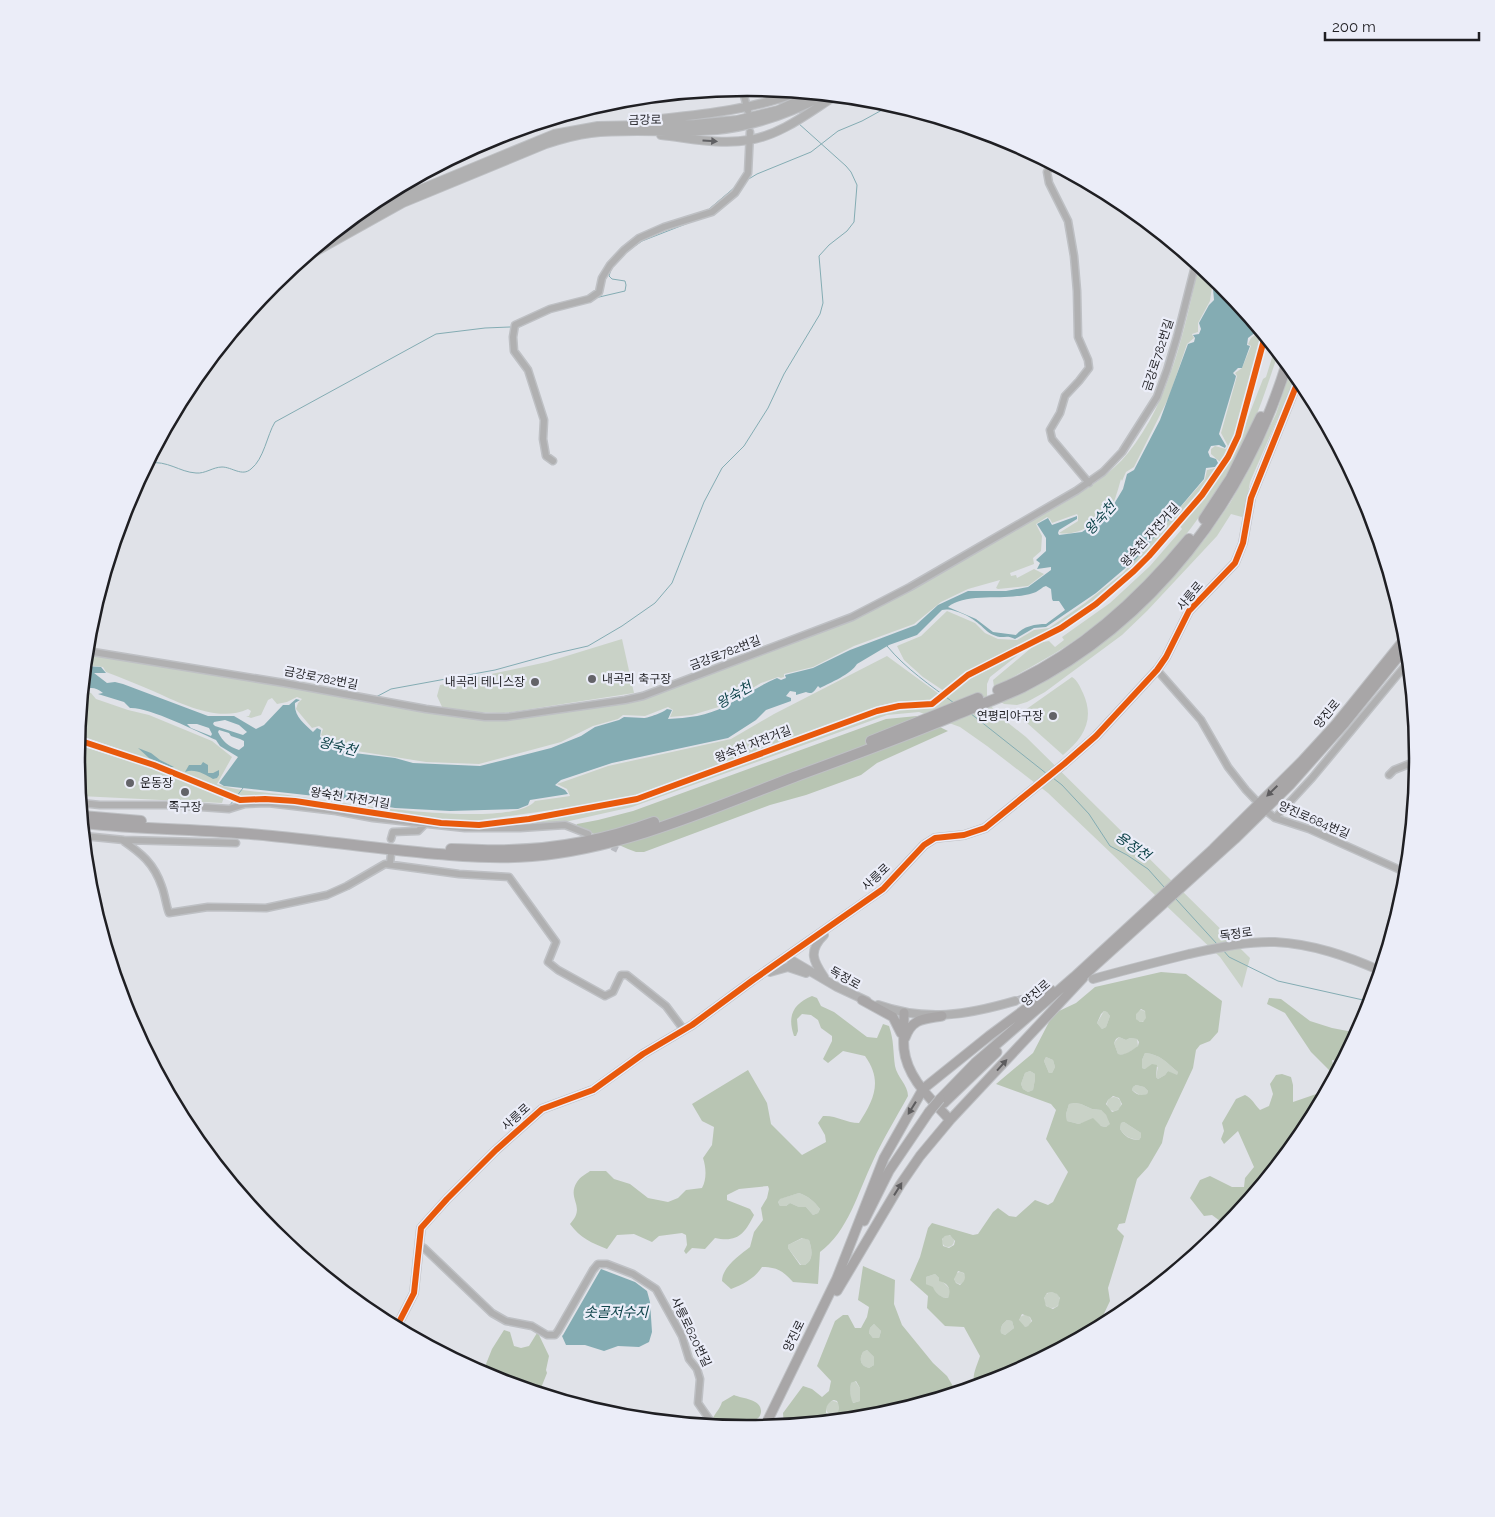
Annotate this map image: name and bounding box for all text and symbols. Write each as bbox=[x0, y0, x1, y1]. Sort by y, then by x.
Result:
scale bar bbox=[1325, 10, 1479, 42]
text: 200 m bbox=[1332, 18, 1376, 36]
street label: 금강로 bbox=[628, 113, 662, 127]
one-way arrow bbox=[702, 137, 718, 145]
street label: 금강로782번길 bbox=[1140, 317, 1176, 393]
water label: 왕숙천 bbox=[1081, 497, 1120, 538]
street label: 왕숙천 자전거길 bbox=[1118, 500, 1182, 570]
street label: 사릉로 bbox=[1174, 579, 1206, 613]
street label: 금강로782번길 bbox=[687, 633, 763, 673]
street label: 금강로782번길 bbox=[283, 664, 359, 692]
place label: 내곡리 축구장 bbox=[602, 672, 671, 686]
marker: 내곡리 축구장 bbox=[586, 673, 598, 685]
place label: 내곡리 테니스장 bbox=[445, 675, 525, 689]
marker: 내곡리 테니스장 bbox=[529, 676, 541, 688]
water label: 왕숙천 bbox=[713, 678, 756, 712]
street label: 양진로 bbox=[1311, 697, 1343, 731]
place label: 연평리야구장 bbox=[977, 709, 1043, 723]
marker: 연평리야구장 bbox=[1047, 710, 1059, 722]
street label: 왕숙천 자전거길 bbox=[713, 723, 793, 765]
water label: 왕숙천 bbox=[317, 734, 360, 759]
place label: 운동장 bbox=[140, 776, 173, 790]
marker: 운동장 bbox=[124, 777, 136, 789]
street label: 왕숙천 자전거길 bbox=[309, 785, 391, 811]
one-way arrow bbox=[1266, 785, 1278, 797]
marker: 족구장 bbox=[179, 786, 191, 798]
street label: 양진로684번길 bbox=[1276, 799, 1352, 841]
place label: 족구장 bbox=[168, 800, 202, 814]
water label: 용정천 bbox=[1113, 828, 1154, 864]
street label: 사릉로 bbox=[859, 861, 893, 893]
street label: 독정로 bbox=[1219, 925, 1253, 943]
street label: 독정로 bbox=[827, 964, 863, 992]
street label: 양진로 bbox=[1019, 977, 1053, 1009]
one-way arrow bbox=[996, 1059, 1008, 1071]
street label: 사릉로 bbox=[499, 1101, 533, 1133]
one-way arrow bbox=[907, 1102, 916, 1115]
one-way arrow bbox=[893, 1183, 902, 1196]
street label: 사릉로620번길 bbox=[668, 1295, 714, 1369]
water label: 솟골저수지 bbox=[584, 1304, 649, 1320]
street label: 양진로 bbox=[780, 1318, 808, 1354]

